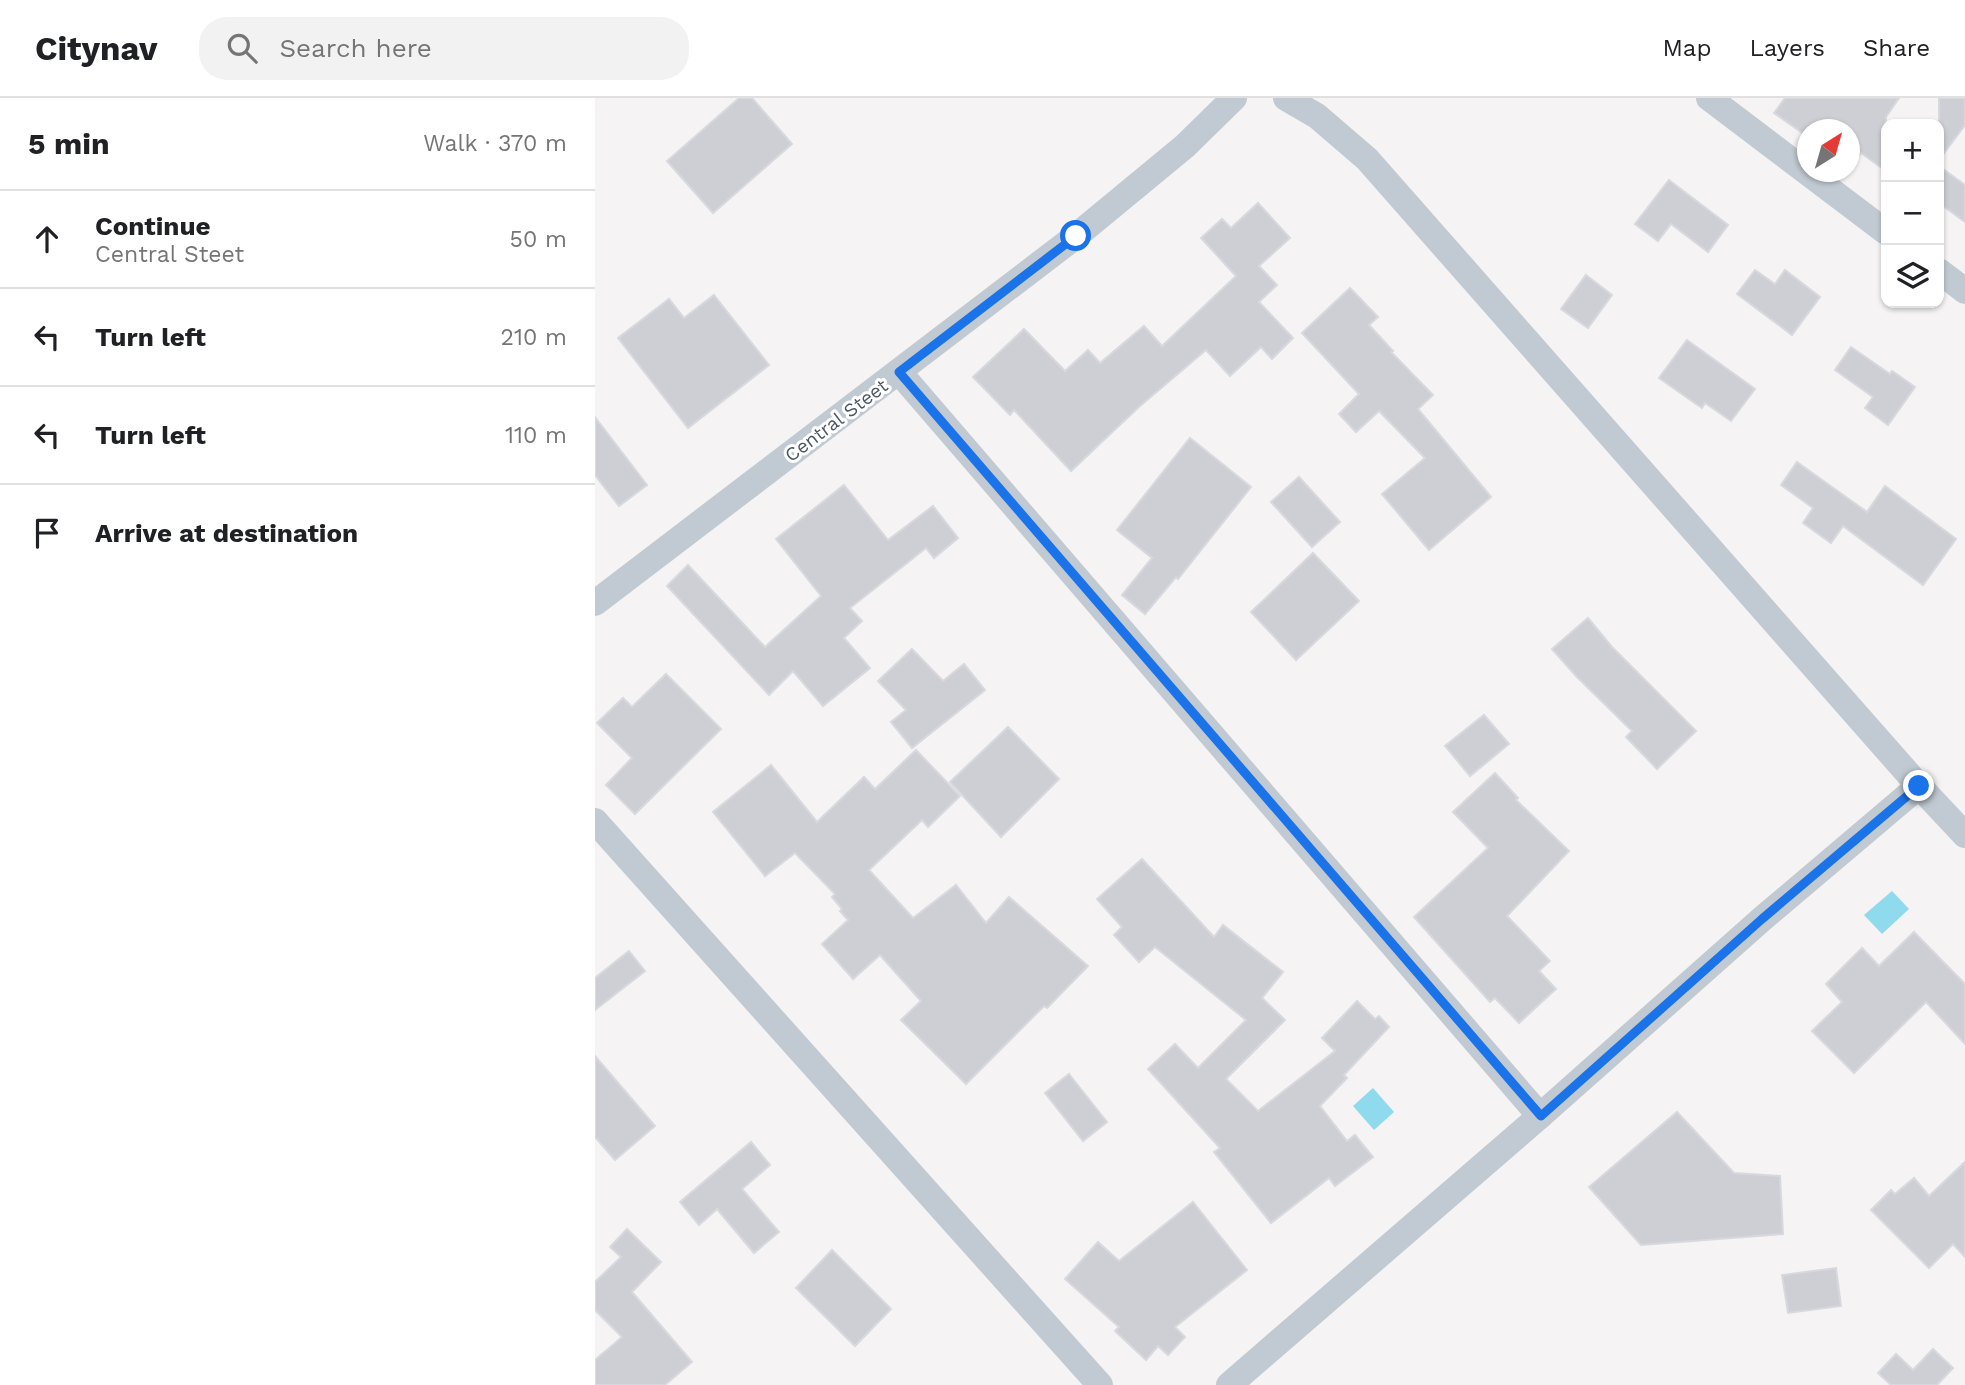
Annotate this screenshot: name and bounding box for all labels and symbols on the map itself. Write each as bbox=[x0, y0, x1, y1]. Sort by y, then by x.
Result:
north arrow bbox=[1797, 119, 1860, 182]
route start bbox=[1060, 220, 1091, 251]
street label: Central Steet bbox=[780, 374, 892, 467]
route end bbox=[1903, 770, 1934, 801]

